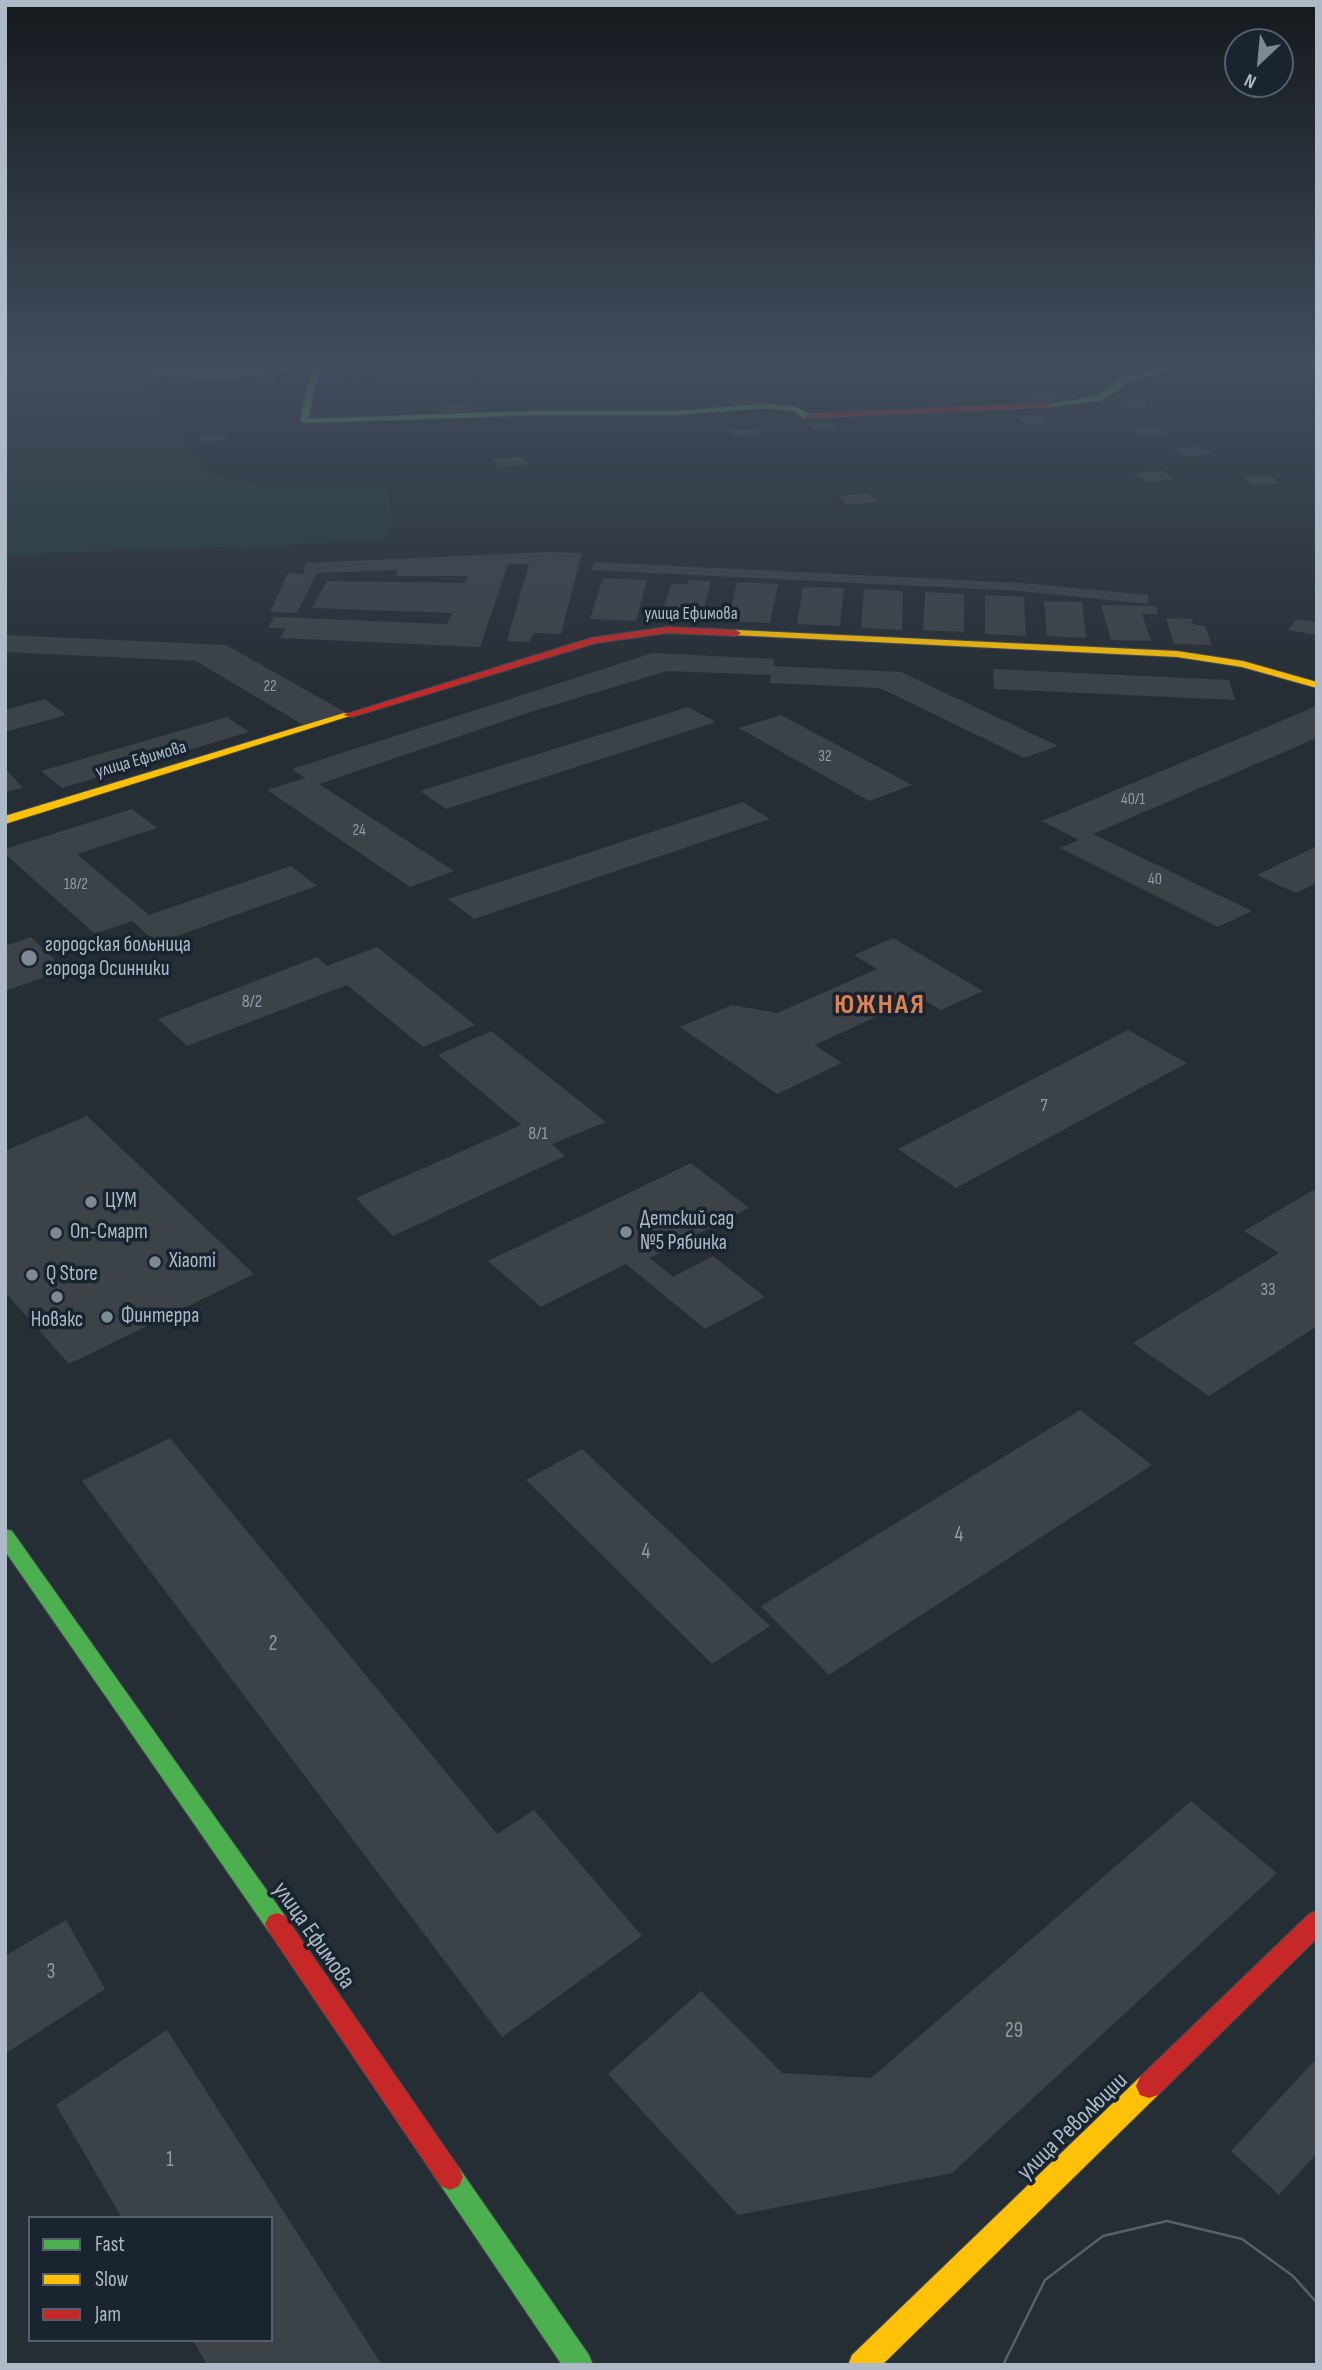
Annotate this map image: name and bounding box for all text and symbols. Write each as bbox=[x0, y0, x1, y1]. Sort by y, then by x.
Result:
north arrow bbox=[1224, 28, 1294, 98]
text: N bbox=[1241, 68, 1260, 93]
street label: улица Ефимова bbox=[644, 603, 738, 625]
house number: 22 bbox=[263, 677, 277, 697]
street label: улица Ефимова bbox=[93, 737, 189, 783]
house number: 32 bbox=[818, 747, 832, 767]
house number: 40/1 bbox=[1121, 790, 1145, 810]
house number: 24 bbox=[352, 821, 366, 841]
house number: 40 bbox=[1148, 870, 1162, 890]
house number: 18/2 bbox=[64, 875, 88, 895]
place label: городская больница города Осинники bbox=[45, 933, 191, 983]
marker: городская больница города Осинники bbox=[19, 948, 39, 968]
district label: ЮЖНАЯ bbox=[835, 989, 925, 1023]
house number: 8/2 bbox=[242, 991, 262, 1013]
house number: 7 bbox=[1040, 1095, 1048, 1117]
house number: 8/1 bbox=[528, 1123, 548, 1145]
place label: ЦУМ bbox=[105, 1189, 137, 1215]
marker: ЦУМ bbox=[83, 1194, 99, 1210]
place label: Детский сад №5 Рябинка bbox=[640, 1207, 734, 1257]
place label: On-Смарт bbox=[70, 1220, 148, 1246]
marker: Детский сад №5 Рябинка bbox=[618, 1224, 634, 1240]
marker: On-Смарт bbox=[48, 1225, 64, 1241]
place label: Xiaomi bbox=[169, 1249, 216, 1275]
marker: Xiaomi bbox=[147, 1254, 163, 1270]
place label: Q Store bbox=[46, 1262, 98, 1288]
marker: Q Store bbox=[24, 1267, 40, 1283]
house number: 33 bbox=[1260, 1279, 1276, 1301]
marker: Новэкс bbox=[49, 1289, 65, 1305]
place label: Финтерра bbox=[121, 1304, 199, 1330]
place label: Новэкс bbox=[31, 1308, 83, 1334]
marker: Финтерра bbox=[99, 1309, 115, 1325]
house number: 4 bbox=[955, 1523, 963, 1549]
house number: 4 bbox=[642, 1540, 650, 1566]
house number: 2 bbox=[269, 1632, 277, 1658]
street label: улица Ефимова bbox=[266, 1877, 360, 1995]
house number: 3 bbox=[47, 1960, 55, 1986]
house number: 29 bbox=[1005, 2019, 1023, 2045]
street label: улица Революции bbox=[1012, 2067, 1134, 2187]
house number: 1 bbox=[166, 2148, 174, 2174]
legend bbox=[28, 2216, 273, 2342]
text: Fast bbox=[95, 2232, 125, 2257]
text: Slow bbox=[95, 2267, 128, 2292]
text: Jam bbox=[95, 2302, 121, 2327]

